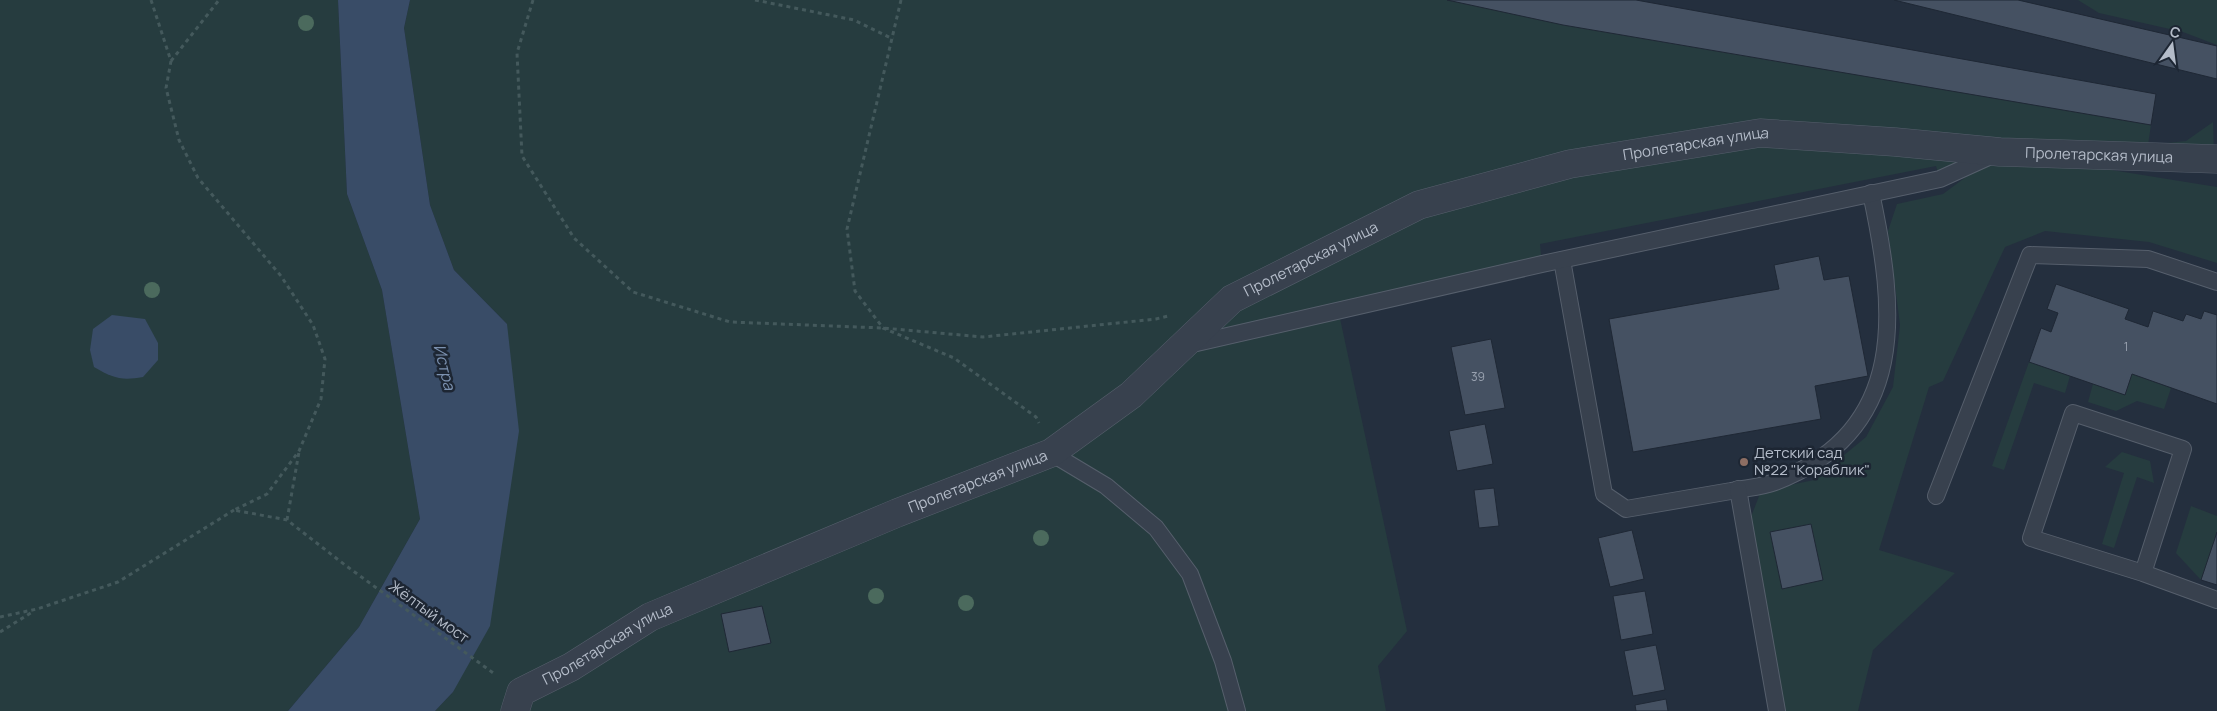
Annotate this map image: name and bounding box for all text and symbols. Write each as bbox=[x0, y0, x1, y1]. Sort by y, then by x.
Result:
north arrow bbox=[2147, 20, 2197, 70]
text: С bbox=[2168, 21, 2183, 42]
street label: Пролетарская улица bbox=[1621, 122, 1770, 165]
street label: Пролетарская улица bbox=[2025, 142, 2173, 168]
street label: Пролетарская улица bbox=[1240, 216, 1381, 301]
house number: 1 bbox=[2124, 338, 2128, 355]
water label: Истра bbox=[429, 342, 462, 393]
house number: 39 bbox=[1471, 368, 1485, 385]
place label: Детский сад №22 "Кораблик" bbox=[1754, 442, 1870, 480]
street label: Пролетарская улица bbox=[905, 444, 1050, 518]
marker: Детский сад №22 "Кораблик" bbox=[1738, 456, 1750, 468]
street label: Жёлтый мост bbox=[385, 575, 474, 648]
street label: Пролетарская улица bbox=[539, 598, 676, 690]

